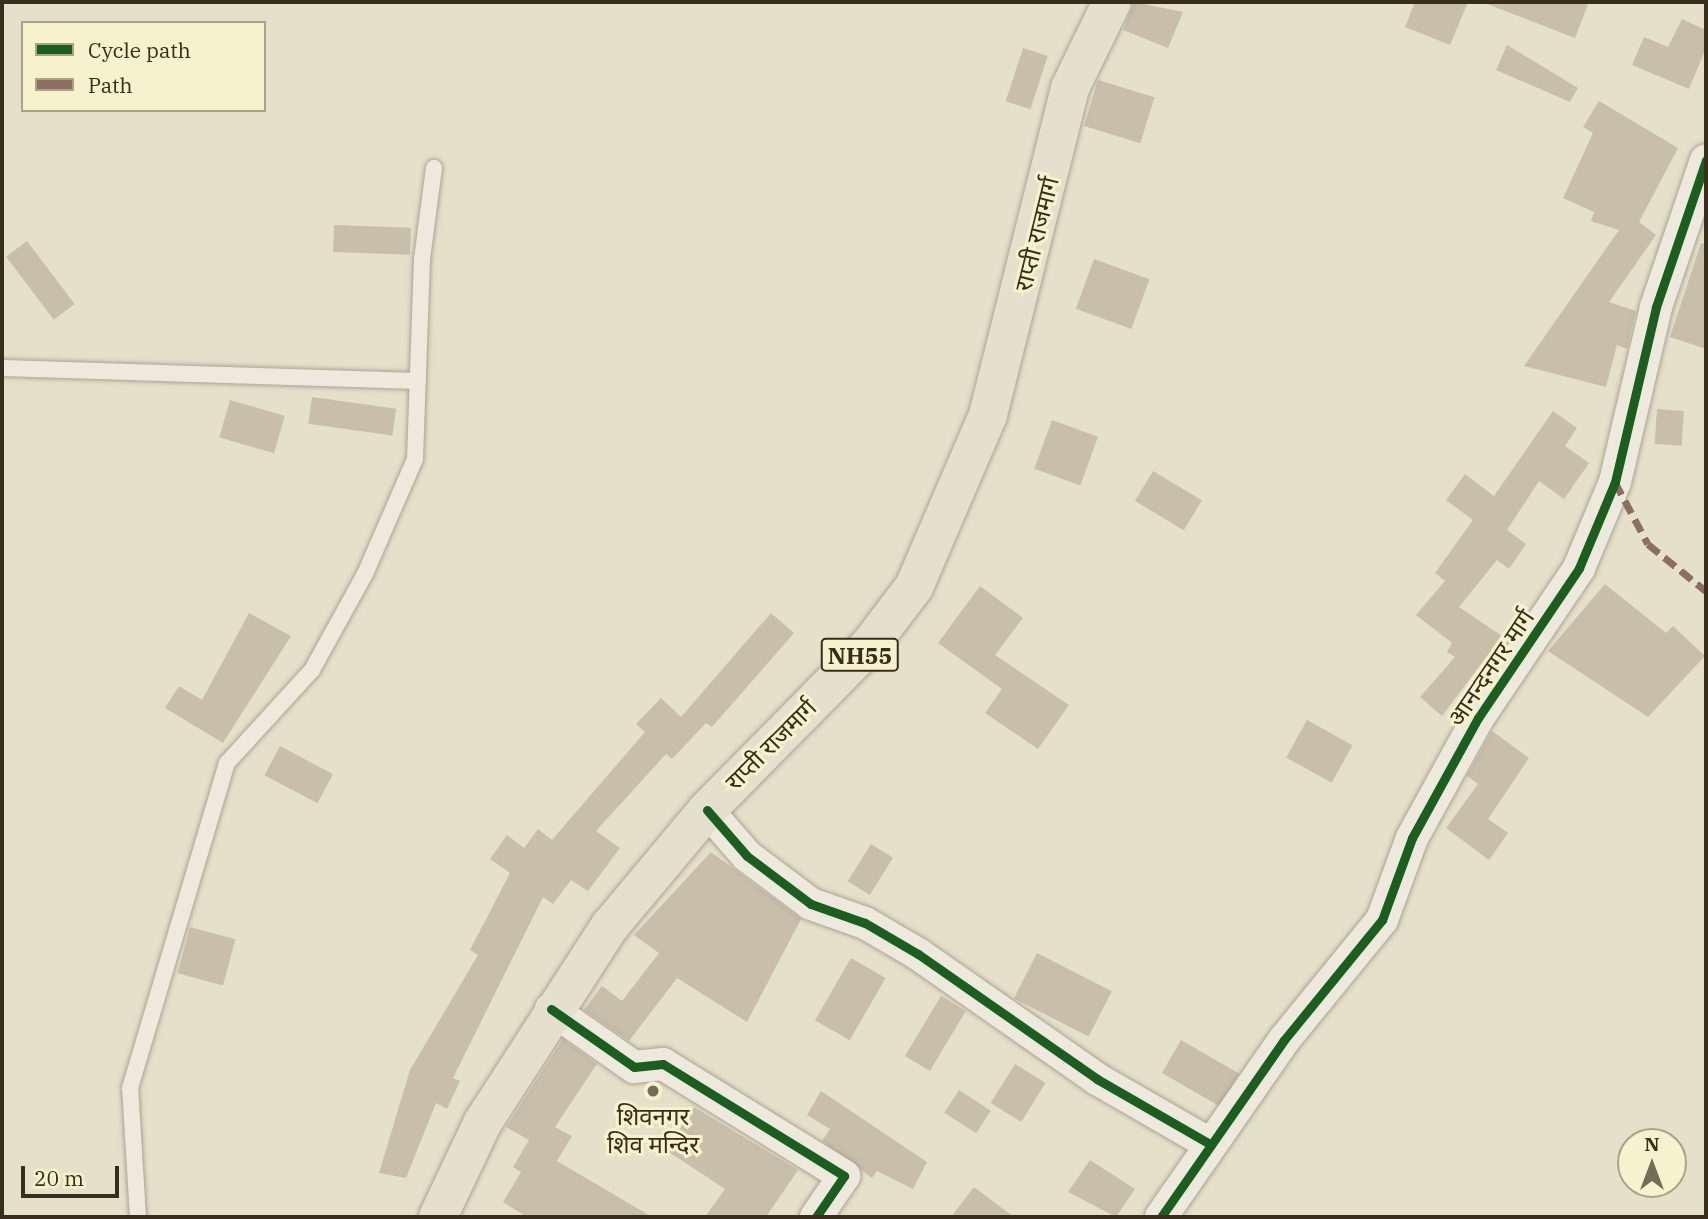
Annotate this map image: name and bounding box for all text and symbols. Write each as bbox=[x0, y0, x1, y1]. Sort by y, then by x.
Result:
legend bbox=[21, 21, 266, 112]
text: Cycle path bbox=[88, 36, 191, 64]
text: Path bbox=[88, 71, 133, 99]
street label: राप्ती राजमार्ग bbox=[1009, 174, 1065, 294]
street label: आनन्दनगर मार्ग bbox=[1442, 604, 1540, 732]
road number: NH55 bbox=[820, 636, 900, 674]
street label: राप्ती राजमार्ग bbox=[720, 694, 822, 796]
marker: शिवनगर शिव मन्दिर bbox=[645, 1083, 661, 1099]
place label: शिवनगर शिव मन्दिर bbox=[607, 1103, 699, 1159]
north arrow bbox=[1617, 1128, 1687, 1198]
text: N bbox=[1644, 1132, 1660, 1156]
scale bar bbox=[24, 1152, 122, 1196]
text: 20 m bbox=[34, 1164, 84, 1192]

